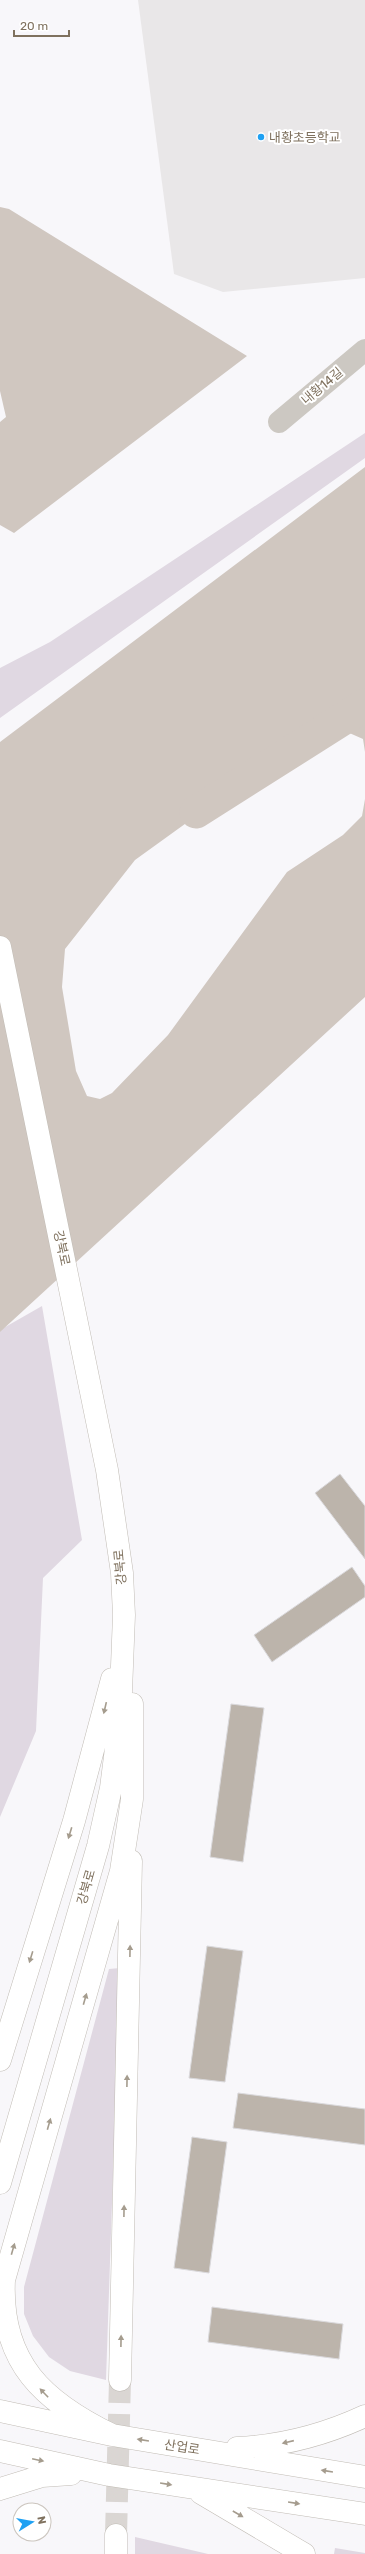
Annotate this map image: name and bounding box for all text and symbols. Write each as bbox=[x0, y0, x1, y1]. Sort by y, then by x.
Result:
scale bar bbox=[14, 12, 69, 38]
text: 20 m bbox=[20, 19, 48, 33]
place label: 내황초등학교 bbox=[269, 130, 341, 145]
marker: 내황초등학교 bbox=[256, 132, 266, 142]
street label: 내황14길 bbox=[298, 364, 346, 408]
street label: 강북로 bbox=[51, 1229, 73, 1267]
street label: 강북로 bbox=[111, 1548, 129, 1586]
one-way arrow bbox=[102, 1702, 108, 1714]
one-way arrow bbox=[67, 1828, 73, 1840]
street label: 강북로 bbox=[74, 1868, 98, 1906]
one-way arrow bbox=[127, 1944, 133, 1957]
one-way arrow bbox=[28, 1952, 34, 1964]
one-way arrow bbox=[82, 1992, 88, 2004]
one-way arrow bbox=[124, 2074, 130, 2087]
one-way arrow bbox=[46, 2117, 52, 2129]
one-way arrow bbox=[120, 2205, 127, 2217]
one-way arrow bbox=[10, 2242, 16, 2255]
one-way arrow bbox=[117, 2335, 124, 2347]
one-way arrow bbox=[39, 2388, 49, 2398]
one-way arrow bbox=[137, 2437, 149, 2443]
street label: 산업로 bbox=[163, 2437, 201, 2457]
one-way arrow bbox=[282, 2439, 295, 2445]
one-way arrow bbox=[32, 2457, 44, 2463]
one-way arrow bbox=[320, 2468, 333, 2474]
one-way arrow bbox=[160, 2481, 172, 2487]
one-way arrow bbox=[288, 2500, 300, 2506]
north arrow bbox=[12, 2502, 52, 2542]
one-way arrow bbox=[232, 2511, 243, 2518]
text: N bbox=[34, 2515, 48, 2525]

